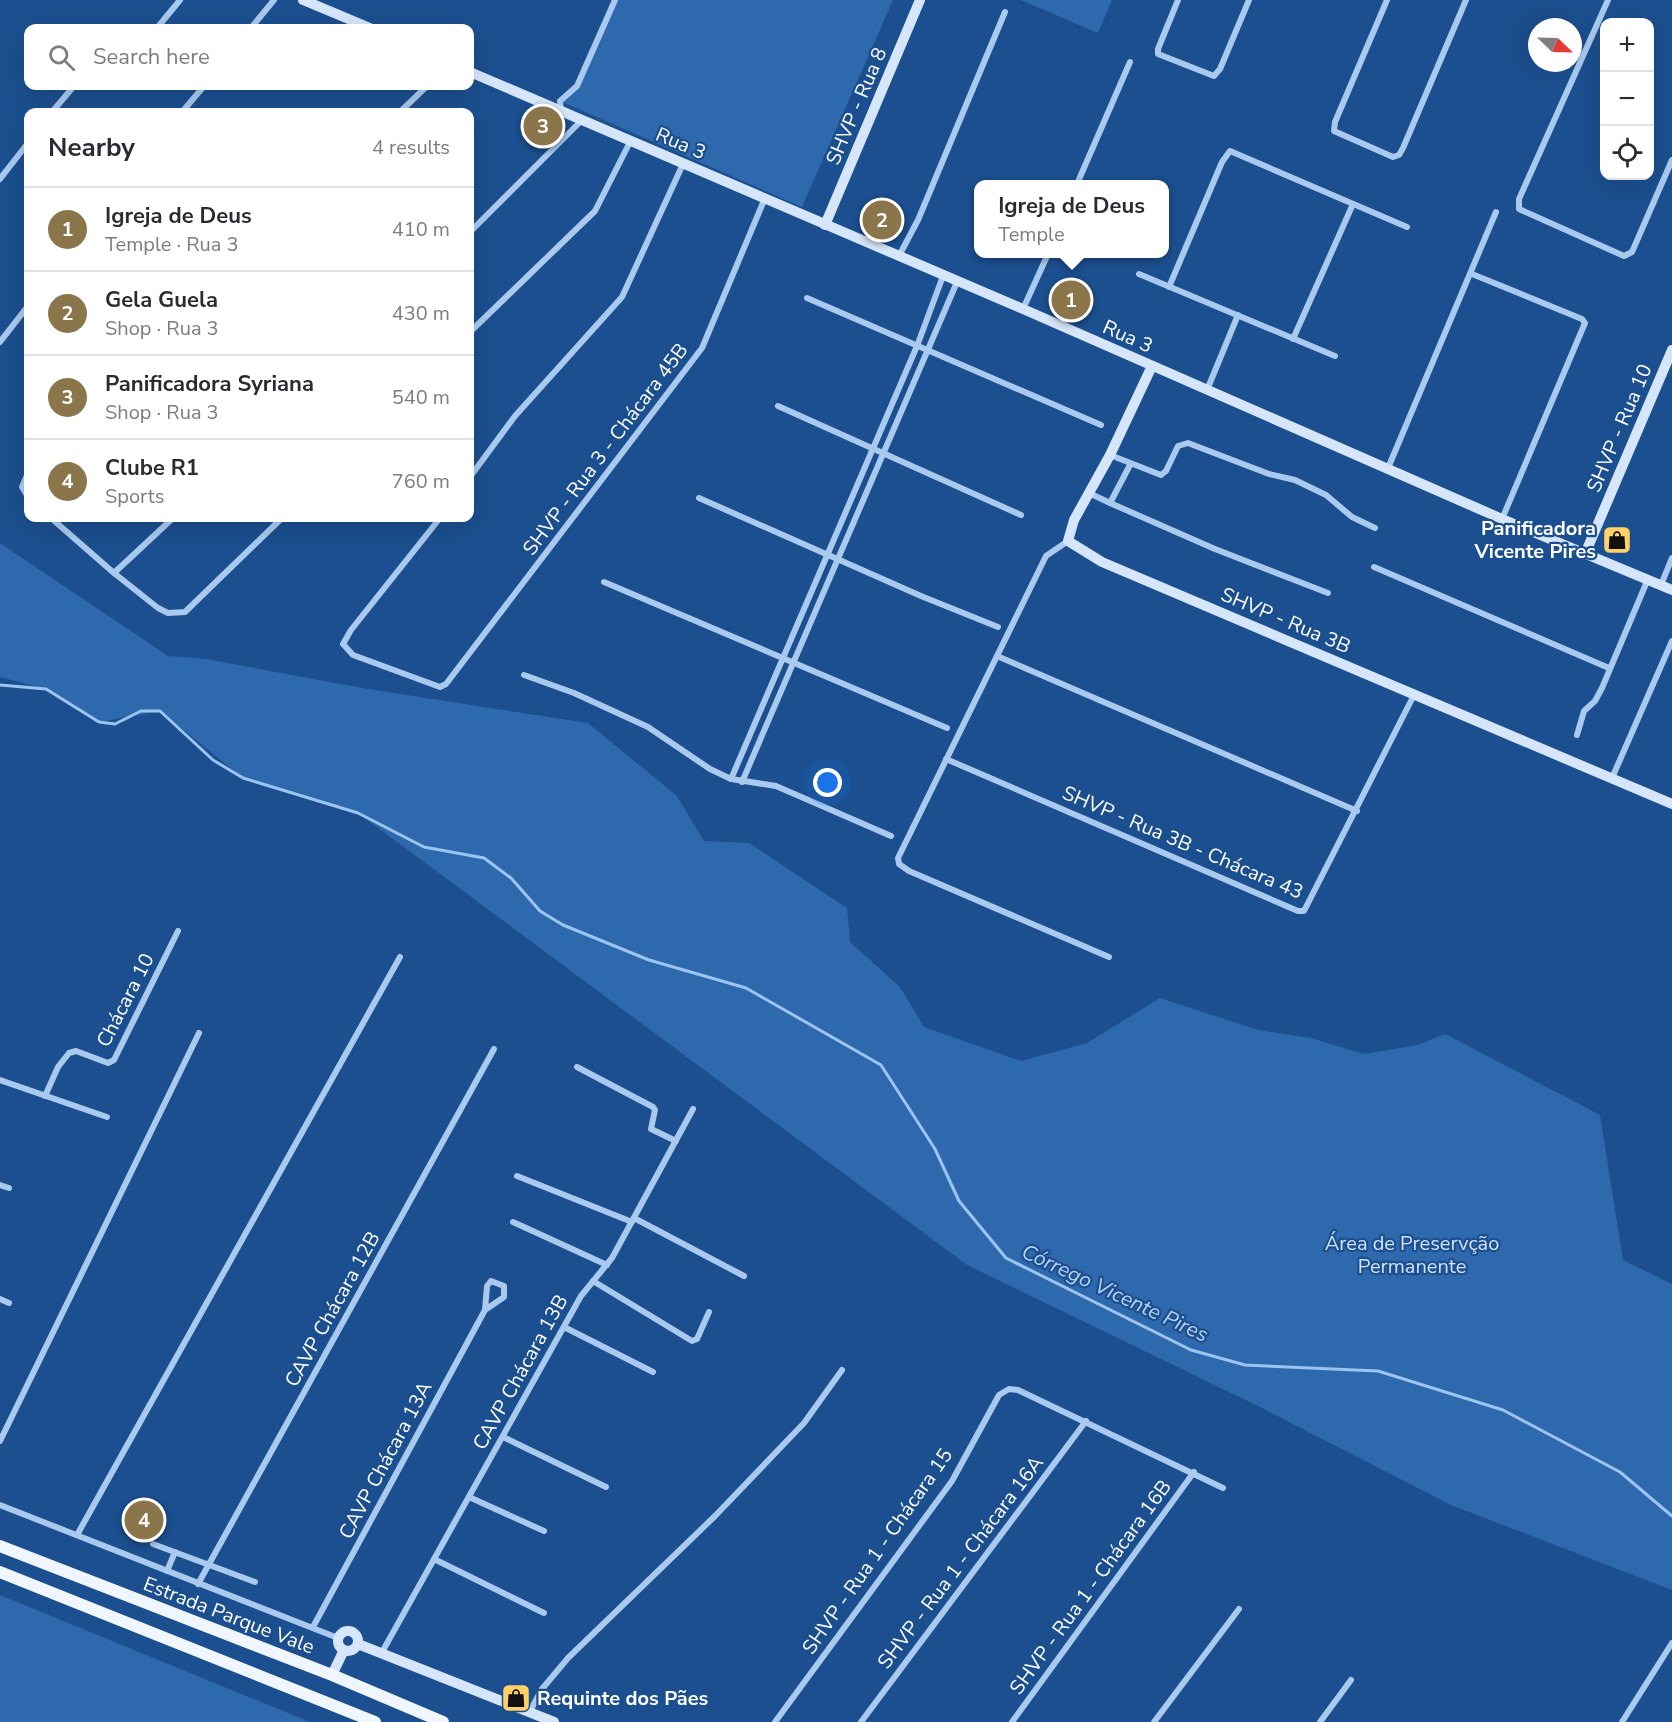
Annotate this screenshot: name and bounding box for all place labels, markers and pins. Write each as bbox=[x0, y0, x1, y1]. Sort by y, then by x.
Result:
pin: 3 bbox=[524, 104, 562, 148]
pin: 2 bbox=[862, 198, 902, 242]
pin: 1 bbox=[1052, 278, 1090, 322]
place label: Panificadora Vicente Pires bbox=[1474, 515, 1596, 565]
shop icon: Panificadora Vicente Pires bbox=[1601, 524, 1633, 556]
pin: 4 bbox=[124, 1498, 164, 1543]
shop icon: Requinte dos Pães bbox=[500, 1682, 532, 1714]
place label: Requinte dos Pães bbox=[537, 1685, 709, 1712]

